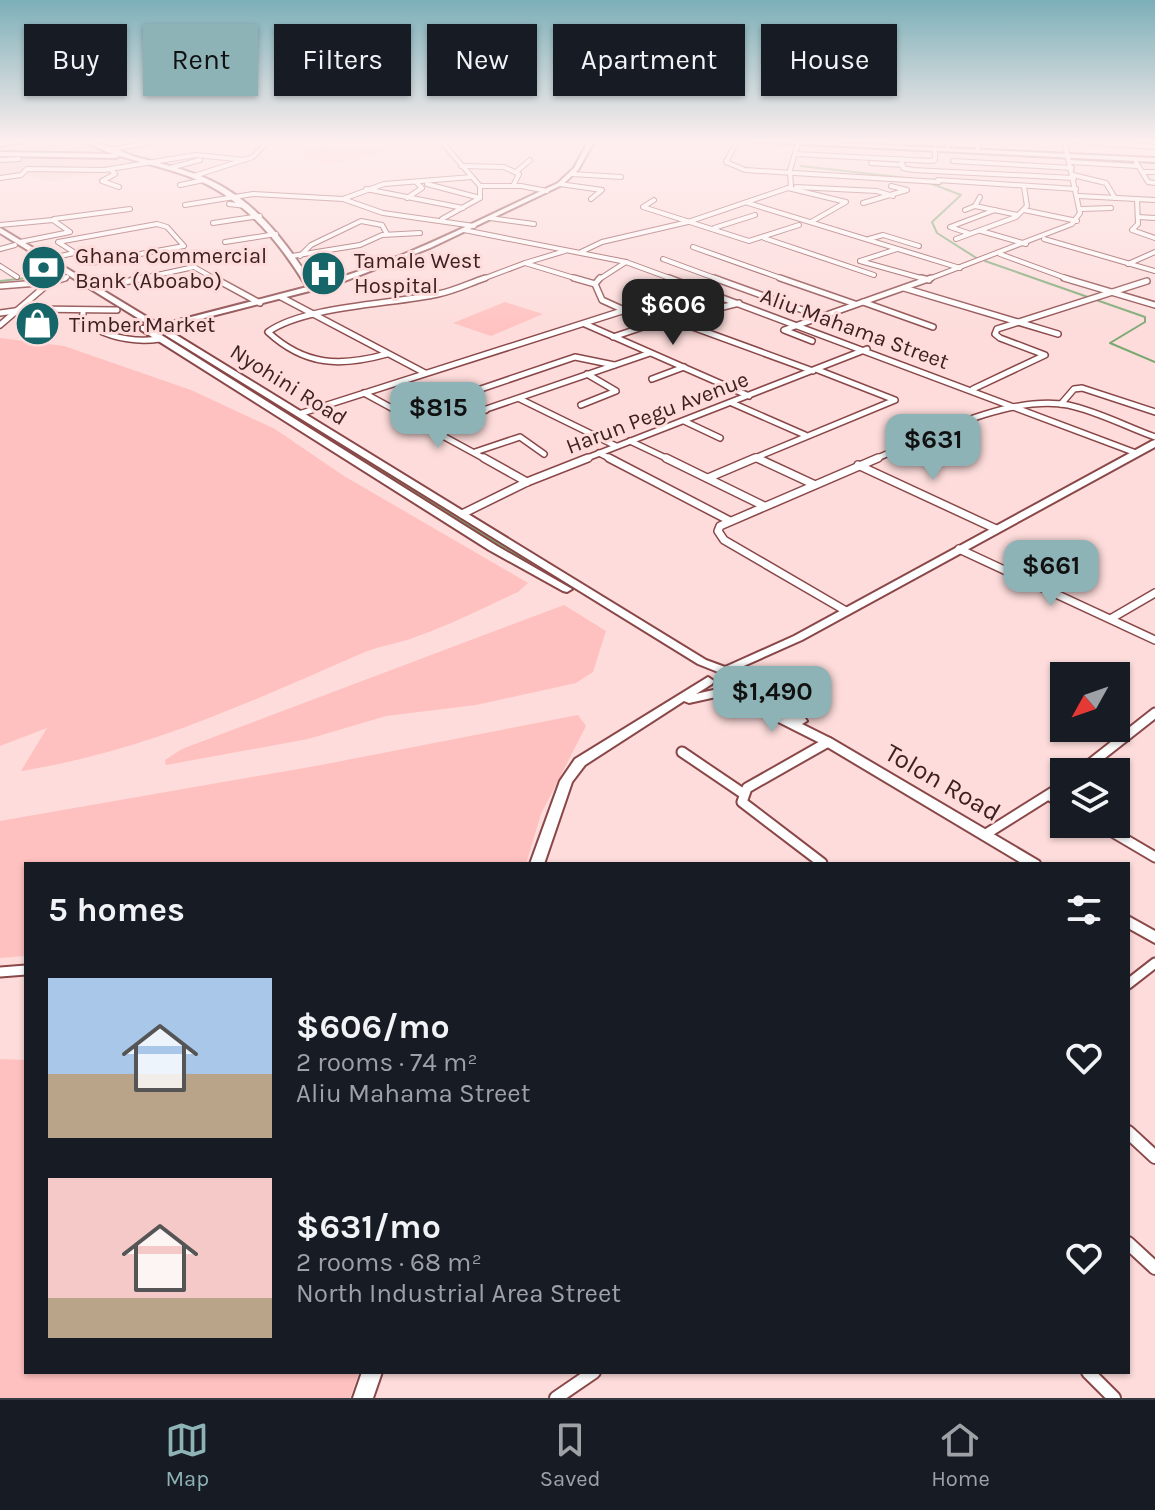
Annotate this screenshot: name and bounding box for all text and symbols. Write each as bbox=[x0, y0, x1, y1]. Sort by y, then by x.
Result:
chip: Buy bbox=[24, 24, 127, 96]
chip: Rent bbox=[143, 24, 258, 96]
chip: Filters bbox=[274, 24, 411, 96]
chip: New bbox=[427, 24, 537, 96]
chip: Apartment bbox=[553, 24, 745, 96]
chip: House bbox=[761, 24, 897, 96]
place label: Ghana Commercial Bank (Aboabo) bbox=[75, 243, 267, 294]
bank icon: Ghana Commercial Bank (Aboabo) bbox=[20, 244, 68, 292]
place label: Tamale West Hospital bbox=[354, 248, 481, 299]
hospital icon: Tamale West Hospital bbox=[299, 249, 347, 297]
pin: $606 bbox=[626, 279, 720, 347]
street label: Aliu Mahama Street bbox=[757, 283, 952, 375]
text: $606 bbox=[640, 289, 706, 320]
shop icon: Timber Market bbox=[14, 300, 62, 348]
place label: Timber Market bbox=[69, 312, 215, 338]
street label: Nyohini Road bbox=[225, 339, 352, 431]
street label: Harun Pegu Avenue bbox=[562, 366, 752, 460]
pin: $815 bbox=[391, 382, 485, 450]
text: $815 bbox=[408, 392, 468, 423]
pin: $631 bbox=[886, 414, 980, 482]
text: $631 bbox=[903, 424, 963, 455]
pin: $661 bbox=[1004, 540, 1098, 608]
text: $661 bbox=[1022, 550, 1080, 581]
north arrow bbox=[1050, 662, 1130, 742]
map controls bbox=[1050, 662, 1130, 838]
pin: $1,490 bbox=[707, 666, 837, 734]
text: $1,490 bbox=[731, 676, 813, 707]
street label: Tolon Road bbox=[879, 737, 1006, 828]
button: layers bbox=[1050, 758, 1130, 838]
icon: filters bbox=[1062, 888, 1106, 932]
text: 5 homes bbox=[48, 890, 185, 930]
text: $606/mo bbox=[296, 1007, 450, 1047]
icon: home bbox=[112, 1010, 208, 1106]
icon: heart bbox=[1062, 1036, 1106, 1080]
text: 2 rooms · 74 m² bbox=[296, 1047, 478, 1078]
text: Aliu Mahama Street bbox=[296, 1078, 530, 1109]
text: $631/mo bbox=[296, 1207, 441, 1247]
icon: home bbox=[112, 1210, 208, 1306]
icon: heart bbox=[1062, 1236, 1106, 1280]
text: 2 rooms · 68 m² bbox=[296, 1247, 482, 1278]
text: North Industrial Area Street bbox=[296, 1278, 621, 1309]
tab: Map bbox=[165, 1418, 209, 1492]
tab: Saved bbox=[540, 1418, 601, 1492]
tab: Home bbox=[931, 1418, 990, 1492]

